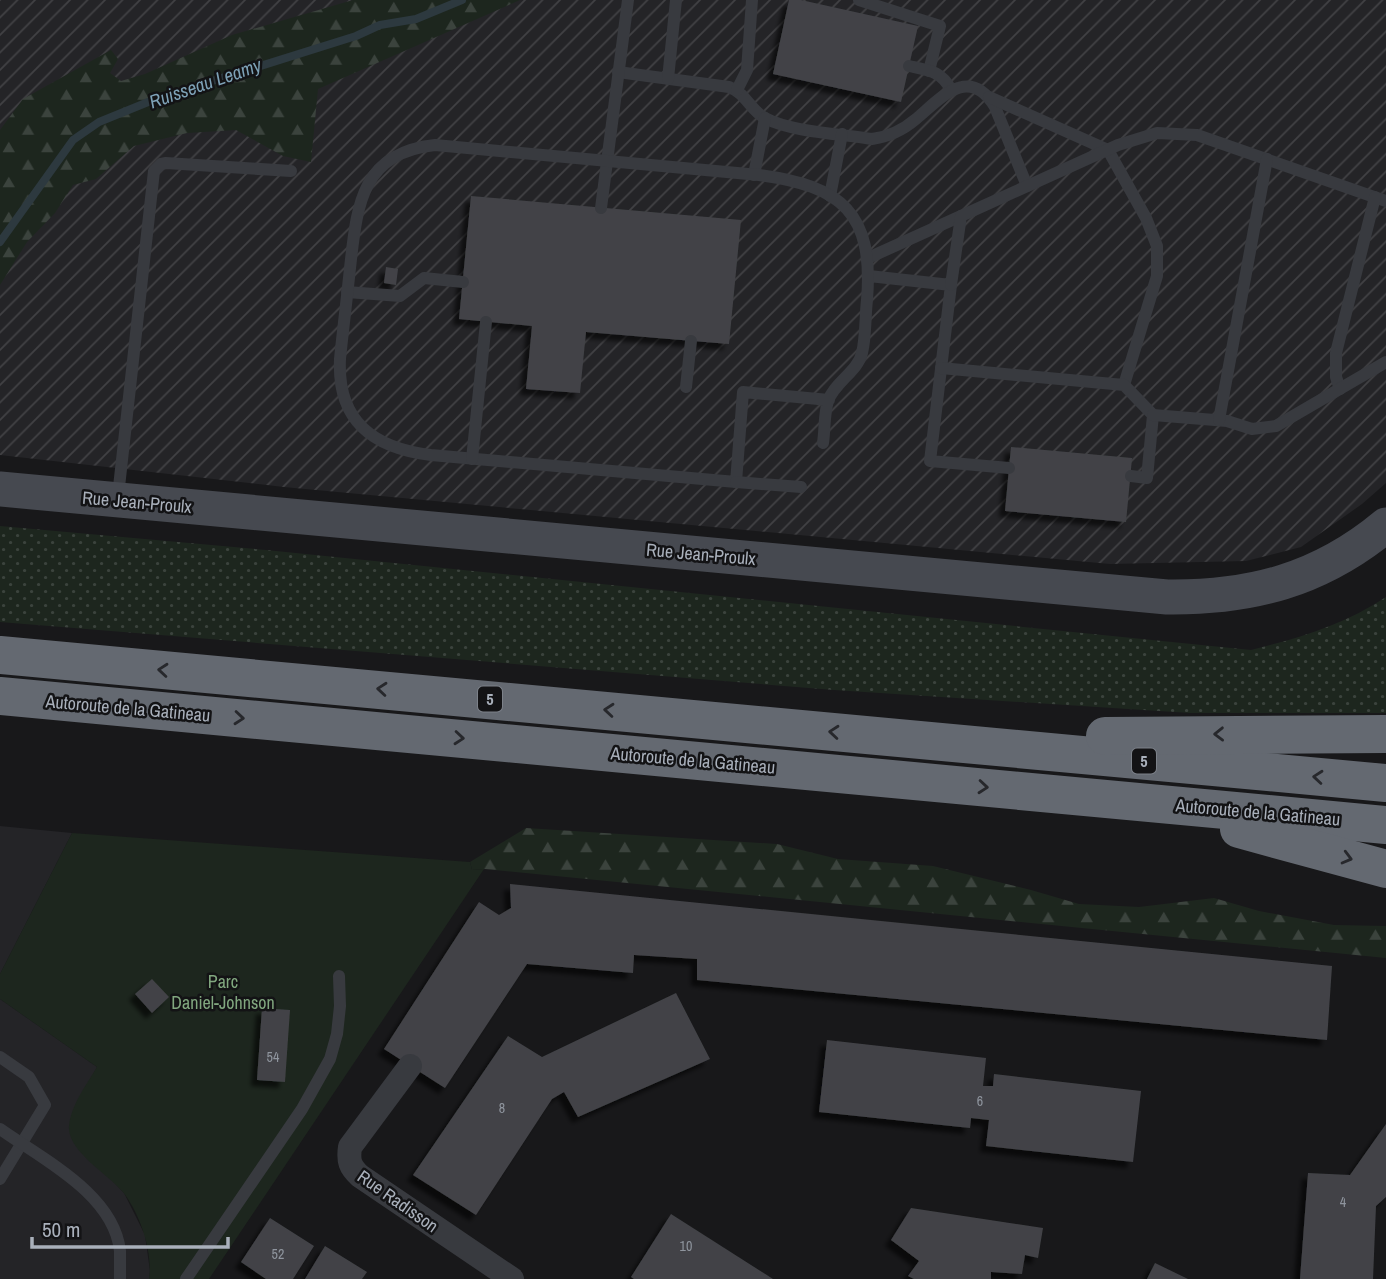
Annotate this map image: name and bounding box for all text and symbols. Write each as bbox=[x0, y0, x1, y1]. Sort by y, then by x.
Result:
water label: Ruisseau Leamy bbox=[145, 51, 266, 114]
street label: Rue Jean-Proulx bbox=[81, 485, 193, 519]
street label: Rue Jean-Proulx bbox=[645, 537, 757, 571]
one-way arrow bbox=[157, 663, 168, 678]
one-way arrow bbox=[376, 682, 388, 697]
road number: 5 bbox=[478, 686, 502, 712]
street label: Autoroute de la Gatineau bbox=[44, 688, 211, 728]
one-way arrow bbox=[603, 703, 615, 718]
one-way arrow bbox=[234, 710, 245, 725]
one-way arrow bbox=[828, 724, 839, 739]
one-way arrow bbox=[1214, 726, 1224, 742]
one-way arrow bbox=[454, 730, 465, 745]
street label: Autoroute de la Gatineau bbox=[609, 740, 776, 780]
road number: 5 bbox=[1132, 748, 1156, 774]
one-way arrow bbox=[1312, 770, 1323, 785]
one-way arrow bbox=[978, 779, 989, 794]
street label: Autoroute de la Gatineau bbox=[1174, 792, 1341, 832]
one-way arrow bbox=[1341, 850, 1353, 865]
park label: Parc Daniel-Johnson bbox=[171, 969, 275, 1015]
house number: 54 bbox=[267, 1048, 280, 1066]
house number: 6 bbox=[977, 1092, 983, 1110]
house number: 8 bbox=[499, 1099, 505, 1117]
street label: Rue Radisson bbox=[353, 1164, 443, 1238]
house number: 4 bbox=[1340, 1193, 1347, 1211]
scale bar bbox=[32, 1206, 228, 1250]
text: 50 m bbox=[42, 1215, 80, 1244]
house number: 10 bbox=[680, 1237, 692, 1255]
house number: 52 bbox=[272, 1245, 284, 1263]

